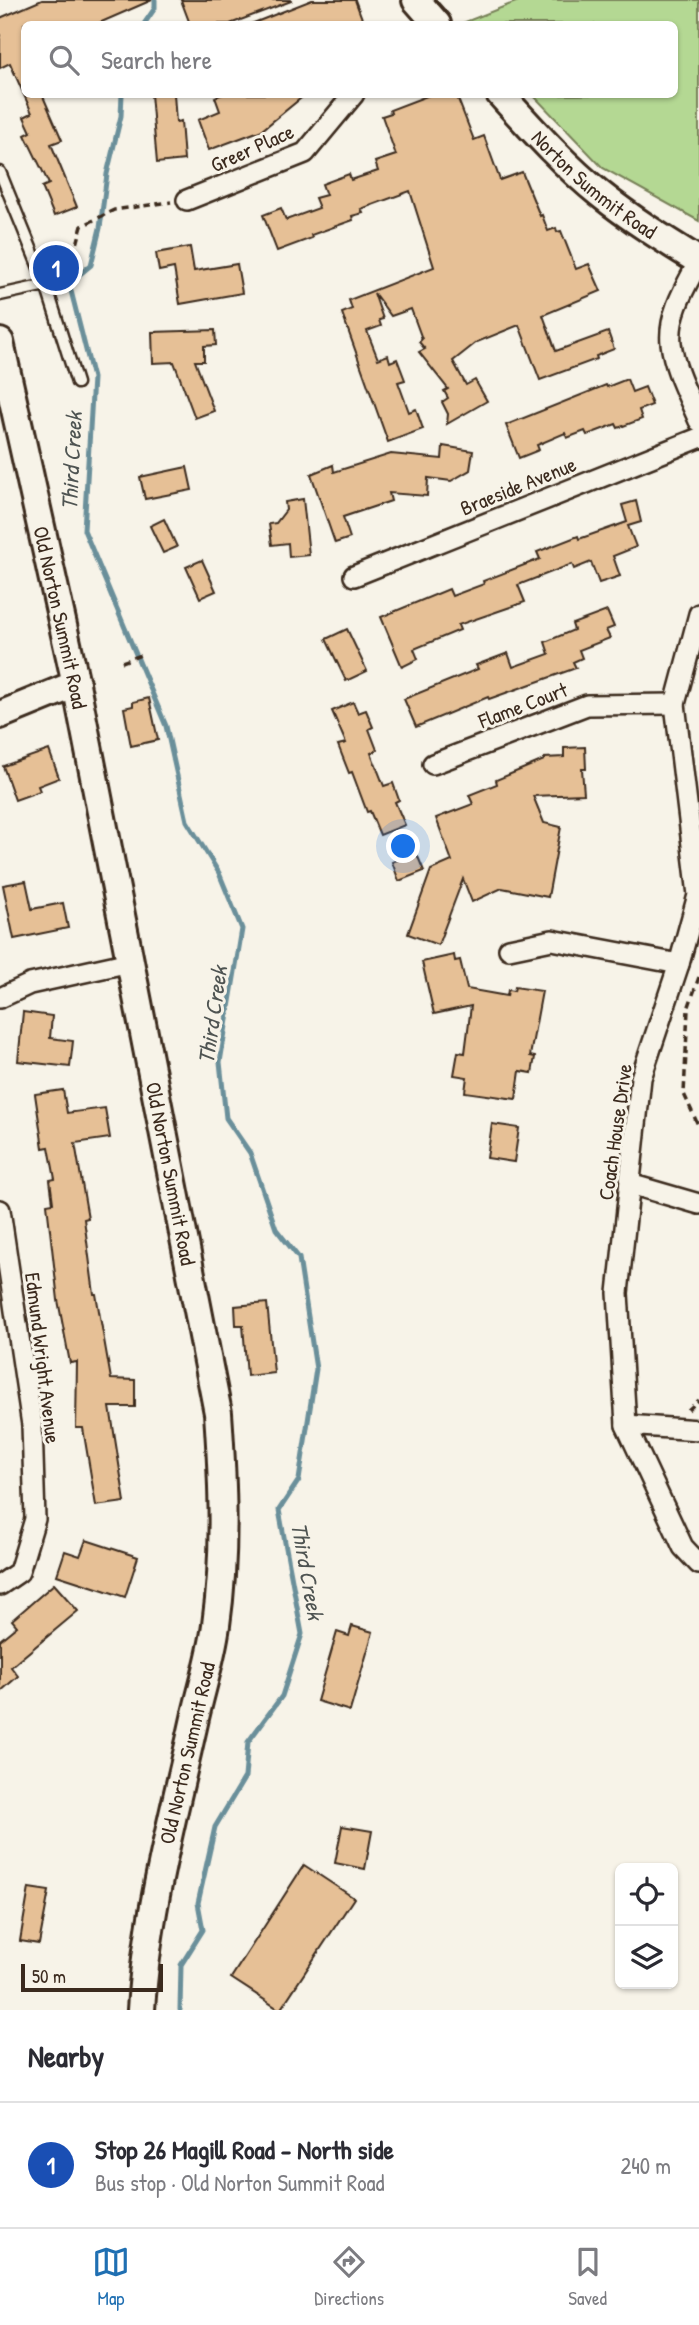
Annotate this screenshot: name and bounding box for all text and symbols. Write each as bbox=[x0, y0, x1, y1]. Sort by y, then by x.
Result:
search box bbox=[21, 21, 678, 98]
icon: search bbox=[45, 41, 83, 79]
text: Search here bbox=[101, 42, 212, 77]
street label: Greer Place bbox=[206, 117, 298, 179]
street label: Norton Summit Road bbox=[525, 123, 663, 245]
pin: 1 bbox=[33, 242, 79, 294]
water label: Third Creek bbox=[53, 409, 89, 511]
street label: Braeside Avenue bbox=[456, 450, 580, 522]
street label: Old Norton Summit Road bbox=[27, 523, 95, 711]
street label: Flame Court bbox=[474, 675, 572, 736]
your location bbox=[386, 829, 420, 863]
water label: Third Creek bbox=[190, 962, 235, 1066]
street label: Coach House Drive bbox=[591, 1062, 639, 1202]
street label: Old Norton Summit Road bbox=[139, 1079, 203, 1268]
street label: Edmund Wright Avenue bbox=[18, 1271, 68, 1445]
water label: Third Creek bbox=[284, 1520, 332, 1624]
street label: Old Norton Summit Road bbox=[152, 1659, 222, 1847]
map controls bbox=[615, 1863, 678, 1989]
button: locate bbox=[615, 1863, 678, 1926]
button: layers bbox=[615, 1926, 678, 1989]
scale bar bbox=[21, 1961, 163, 1993]
text: 50 m bbox=[32, 1963, 66, 1989]
text: Nearby bbox=[28, 2036, 104, 2076]
text: Stop 26 Magill Road - North side bbox=[95, 2132, 394, 2167]
text: 1 bbox=[47, 2150, 55, 2181]
text: 240 m bbox=[620, 2150, 671, 2181]
text: Bus stop · Old Norton Summit Road bbox=[95, 2167, 385, 2198]
tab: Map bbox=[92, 2243, 130, 2311]
tab: Directions bbox=[314, 2243, 384, 2311]
tab: Saved bbox=[568, 2243, 607, 2311]

